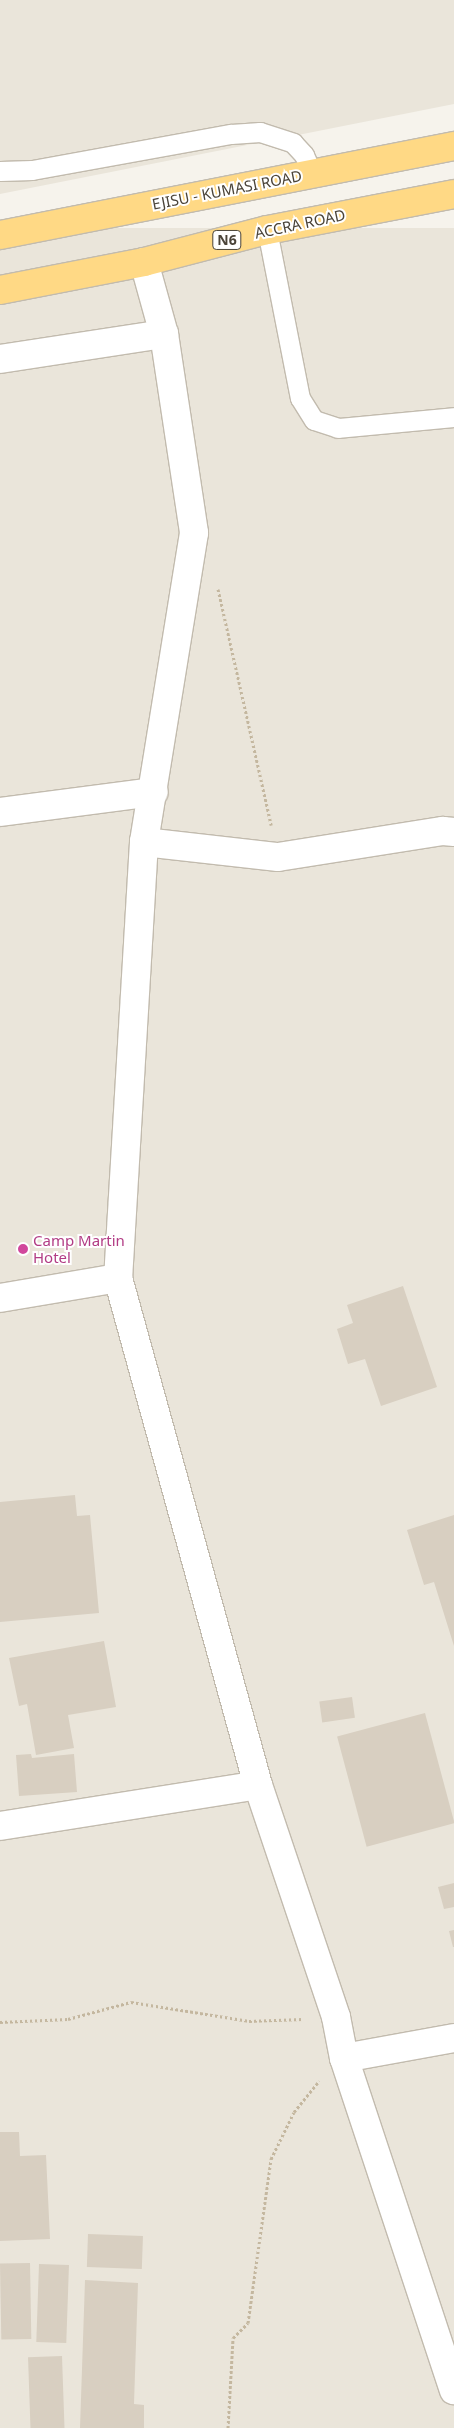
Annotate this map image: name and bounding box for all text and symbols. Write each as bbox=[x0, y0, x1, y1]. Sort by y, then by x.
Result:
street label: EJISU - KUMASI ROAD bbox=[151, 167, 303, 213]
street label: ACCRA ROAD bbox=[253, 206, 347, 242]
road number: N6 bbox=[212, 228, 242, 252]
place label: Camp Martin Hotel bbox=[33, 1231, 125, 1266]
marker: Camp Martin Hotel bbox=[17, 1243, 29, 1255]

